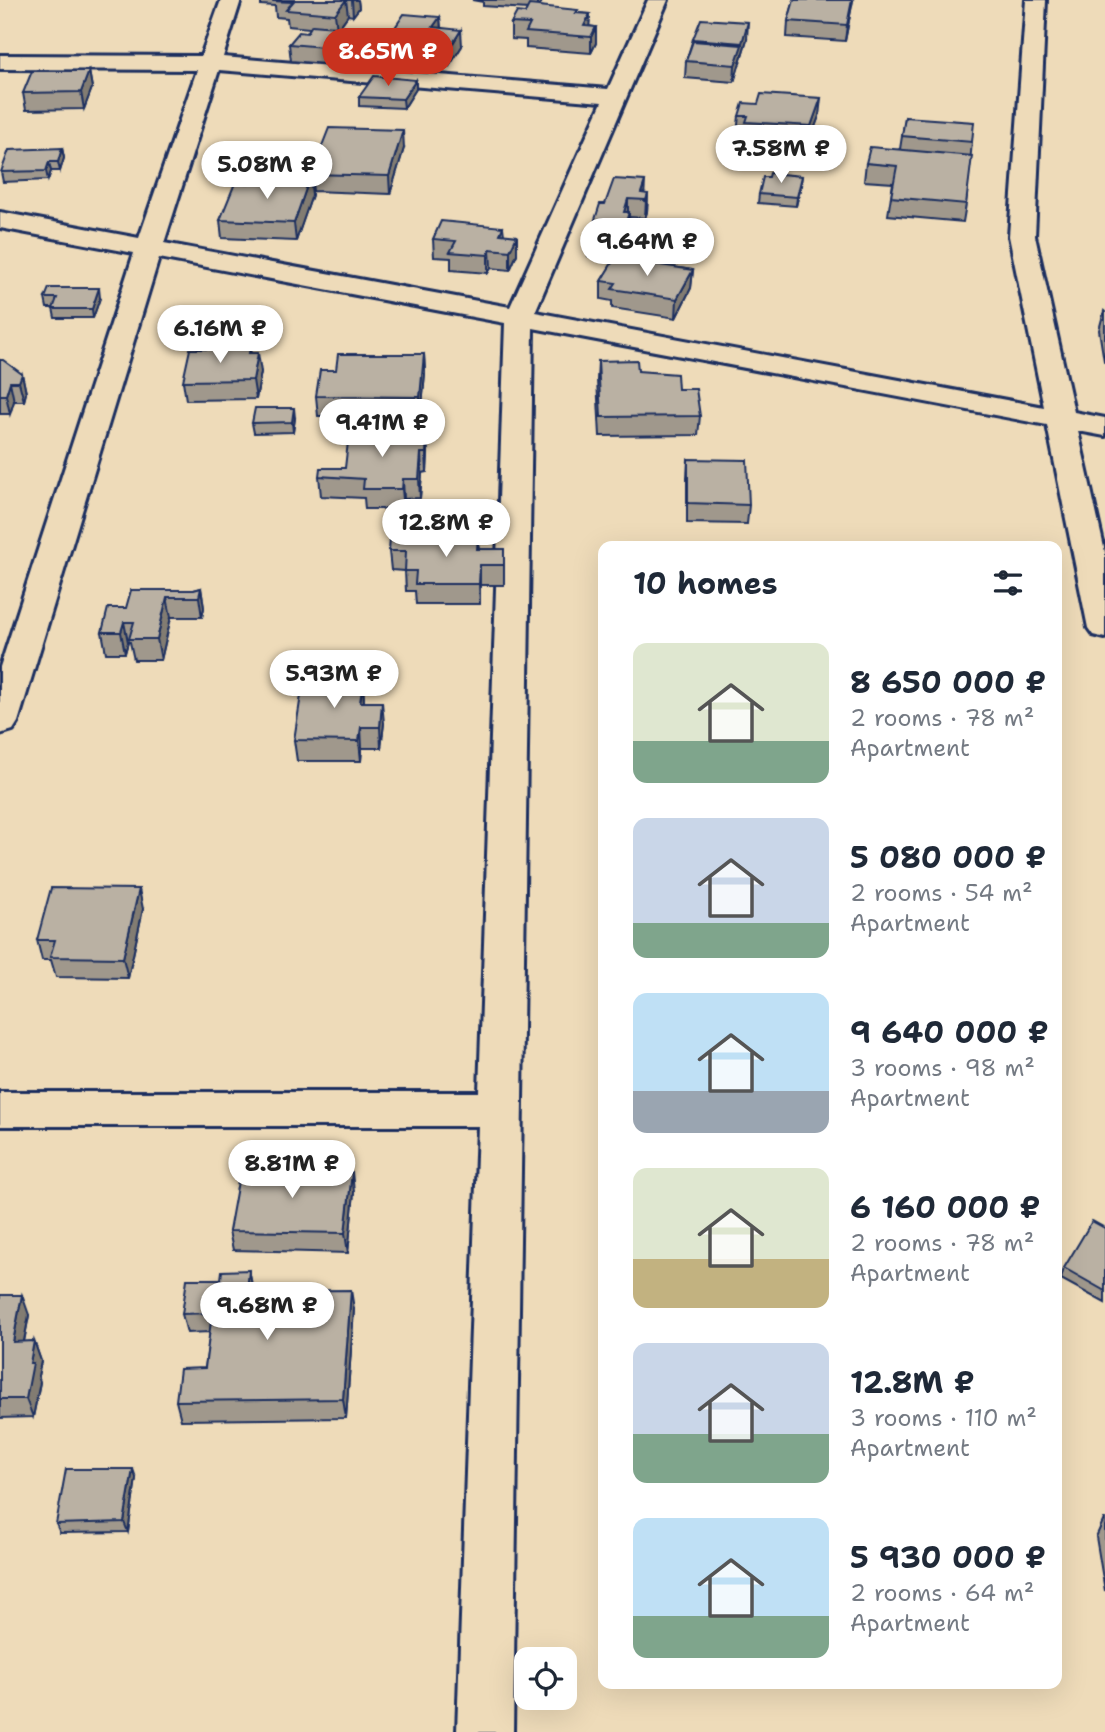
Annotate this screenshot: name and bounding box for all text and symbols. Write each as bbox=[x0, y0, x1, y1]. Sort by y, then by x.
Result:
pin: 8.65M ₽ bbox=[323, 28, 453, 88]
text: 8.65M ₽ bbox=[338, 36, 438, 66]
pin: 7.58M ₽ bbox=[716, 125, 846, 185]
text: 7.58M ₽ bbox=[732, 133, 830, 163]
pin: 5.08M ₽ bbox=[202, 142, 332, 201]
text: 5.08M ₽ bbox=[217, 149, 317, 179]
pin: 9.64M ₽ bbox=[582, 218, 712, 278]
text: 9.64M ₽ bbox=[596, 226, 698, 256]
pin: 6.16M ₽ bbox=[155, 306, 285, 365]
text: 6.16M ₽ bbox=[173, 313, 267, 343]
pin: 9.41M ₽ bbox=[317, 400, 447, 459]
text: 9.41M ₽ bbox=[335, 407, 429, 437]
pin: 12.8M ₽ bbox=[381, 500, 511, 559]
text: 12.8M ₽ bbox=[398, 507, 494, 537]
text: 10 homes bbox=[633, 563, 778, 604]
icon: filters bbox=[989, 564, 1027, 602]
pin: 5.93M ₽ bbox=[269, 650, 399, 710]
text: 5.93M ₽ bbox=[286, 658, 382, 688]
text: 8 650 000 ₽ bbox=[850, 662, 1046, 703]
icon: home bbox=[689, 671, 773, 755]
text: 2 rooms · 78 m² bbox=[850, 703, 1034, 733]
text: Apartment bbox=[850, 733, 970, 763]
text: 5 080 000 ₽ bbox=[850, 837, 1046, 878]
icon: home bbox=[689, 846, 773, 930]
text: 2 rooms · 54 m² bbox=[850, 878, 1033, 908]
text: Apartment bbox=[850, 908, 970, 938]
text: 9 640 000 ₽ bbox=[850, 1012, 1049, 1053]
icon: home bbox=[689, 1021, 773, 1105]
text: 3 rooms · 98 m² bbox=[850, 1053, 1035, 1083]
text: Apartment bbox=[850, 1083, 970, 1113]
pin: 8.81M ₽ bbox=[227, 1140, 357, 1200]
text: 8.81M ₽ bbox=[244, 1148, 340, 1178]
text: 6 160 000 ₽ bbox=[850, 1187, 1041, 1228]
icon: home bbox=[689, 1196, 773, 1280]
text: 2 rooms · 78 m² bbox=[850, 1228, 1034, 1258]
text: Apartment bbox=[850, 1258, 970, 1288]
pin: 9.68M ₽ bbox=[202, 1282, 332, 1342]
text: 9.68M ₽ bbox=[216, 1290, 318, 1320]
text: 12.8M ₽ bbox=[850, 1362, 975, 1403]
icon: home bbox=[689, 1371, 773, 1455]
text: 3 rooms · 110 m² bbox=[850, 1403, 1037, 1433]
text: Apartment bbox=[850, 1433, 970, 1463]
text: 5 930 000 ₽ bbox=[850, 1537, 1046, 1578]
icon: home bbox=[689, 1546, 773, 1630]
text: 2 rooms · 64 m² bbox=[850, 1578, 1034, 1608]
text: Apartment bbox=[850, 1608, 970, 1638]
map controls bbox=[514, 1647, 577, 1710]
button: locate bbox=[514, 1647, 577, 1710]

